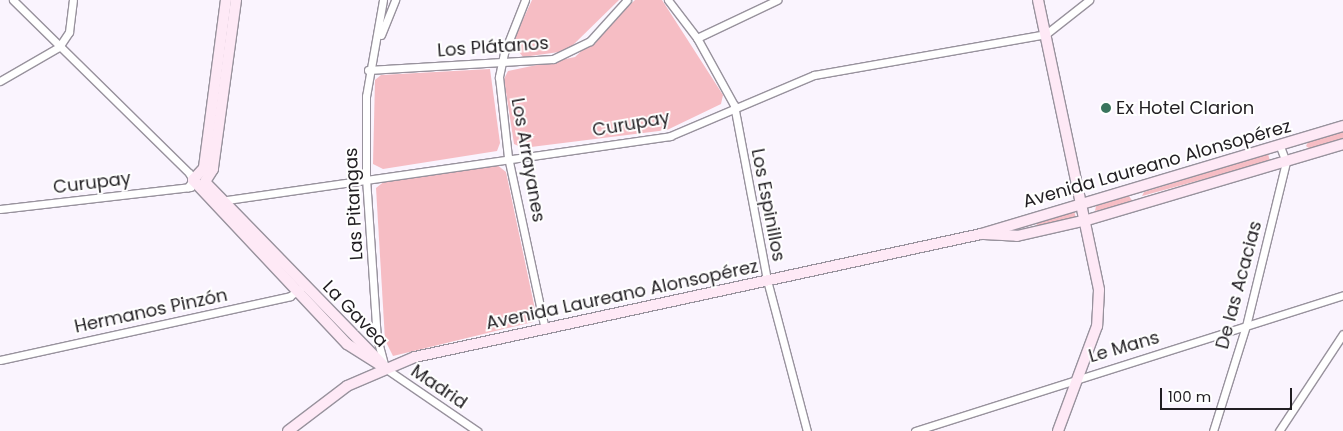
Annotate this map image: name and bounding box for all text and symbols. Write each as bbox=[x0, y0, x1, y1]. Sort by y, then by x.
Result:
street label: Los Plátanos bbox=[437, 32, 549, 62]
street label: Los Arrayanes bbox=[506, 96, 550, 224]
place label: Ex Hotel Clarion bbox=[1116, 97, 1254, 119]
marker: Ex Hotel Clarion bbox=[1100, 102, 1112, 114]
street label: Curupay bbox=[591, 107, 671, 141]
street label: Avenida Laureano Alonsopérez bbox=[1021, 115, 1293, 213]
street label: Las Pitangas bbox=[340, 147, 368, 261]
street label: Los Espinillos bbox=[746, 147, 790, 263]
street label: Curupay bbox=[52, 168, 132, 198]
street label: De las Acacias bbox=[1212, 219, 1266, 351]
street label: Avenida Laureano Alonsopérez bbox=[484, 256, 760, 334]
street label: La Gavea bbox=[318, 276, 392, 352]
street label: Hermanos Pinzón bbox=[73, 284, 229, 338]
street label: Le Mans bbox=[1086, 327, 1162, 367]
street label: Madrid bbox=[407, 360, 471, 414]
scale bar bbox=[1163, 378, 1296, 410]
text: 100 m bbox=[1168, 386, 1211, 407]

